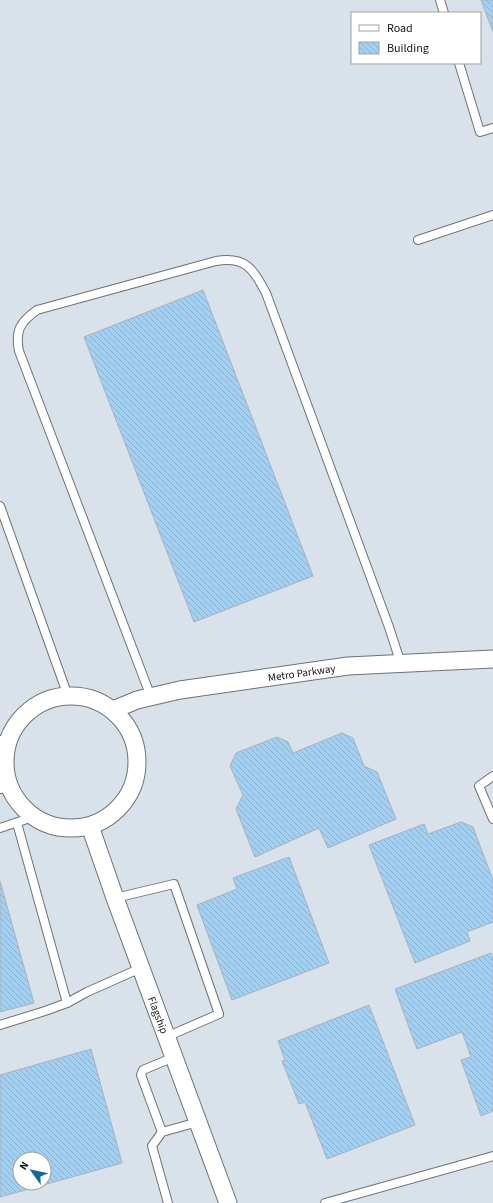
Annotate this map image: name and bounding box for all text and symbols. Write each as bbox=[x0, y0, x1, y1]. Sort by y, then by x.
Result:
legend bbox=[351, 12, 481, 64]
text: Road bbox=[387, 20, 413, 37]
text: Building bbox=[387, 40, 429, 57]
street label: Metro Parkway bbox=[267, 661, 336, 685]
street label: Flagship bbox=[144, 994, 172, 1036]
north arrow bbox=[12, 1151, 52, 1191]
text: N bbox=[16, 1159, 32, 1173]

